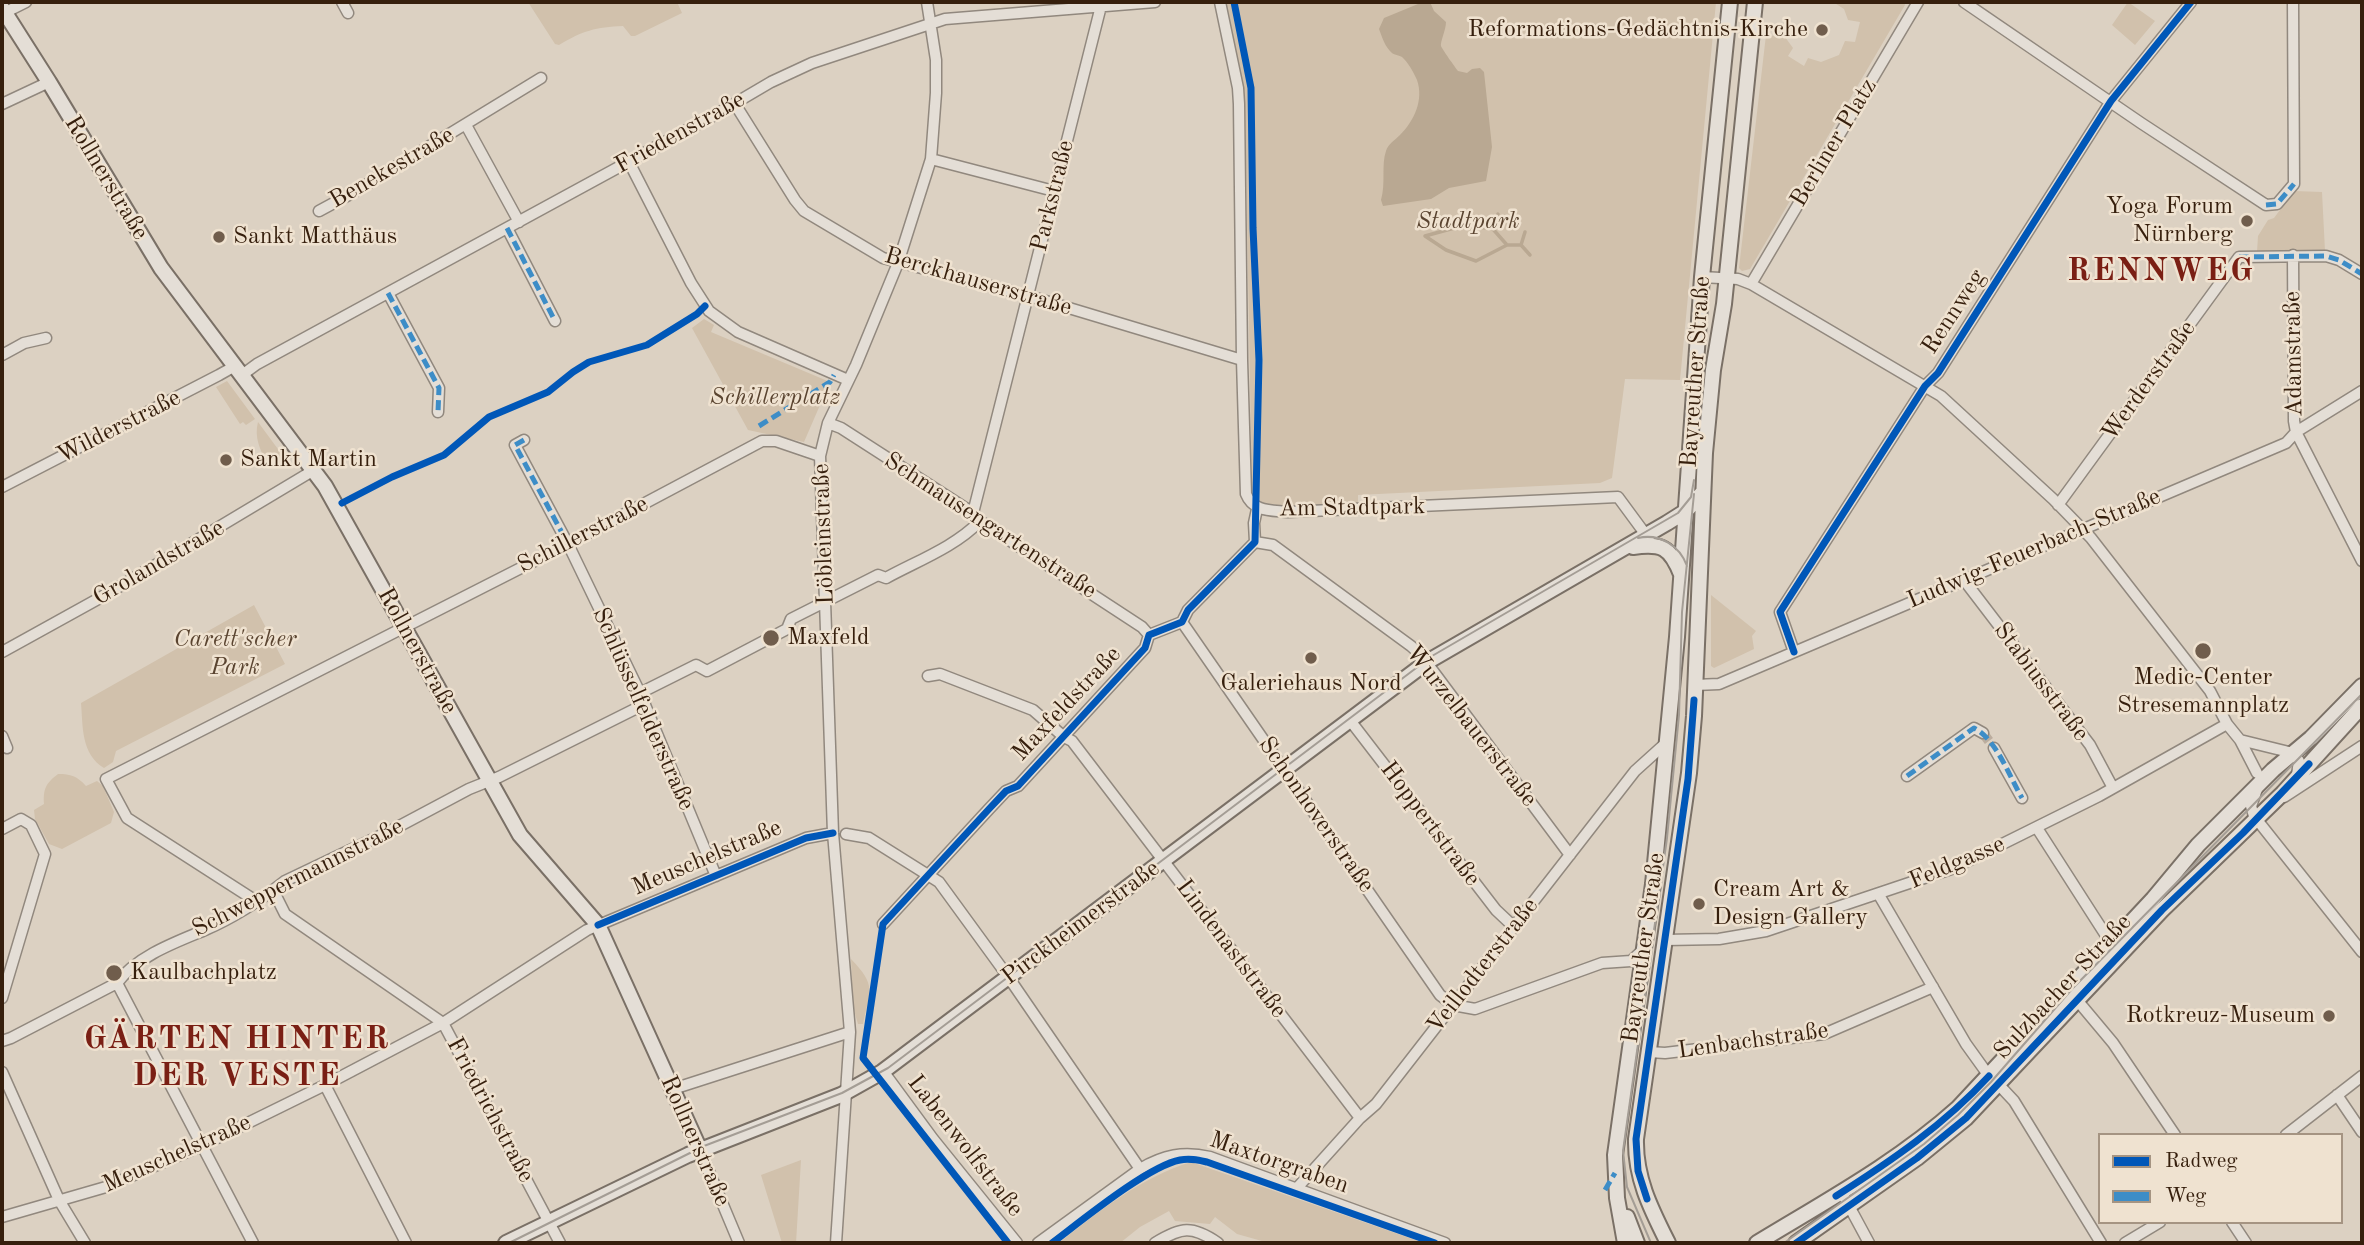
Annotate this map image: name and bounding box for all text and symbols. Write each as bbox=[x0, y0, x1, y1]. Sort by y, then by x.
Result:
place label: Reformations-Gedächtnis-Kirche bbox=[1468, 16, 1808, 44]
marker: Reformations-Gedächtnis-Kirche bbox=[1814, 22, 1830, 38]
street label: Berliner Platz bbox=[1784, 74, 1884, 212]
street label: Friedenstraße bbox=[610, 85, 750, 181]
street label: Rollnerstraße bbox=[58, 111, 154, 245]
street label: Benekestraße bbox=[324, 121, 460, 215]
street label: Parkstraße bbox=[1025, 137, 1081, 255]
place label: Yoga Forum Nürnberg bbox=[2106, 193, 2233, 249]
park label: Stadtpark bbox=[1416, 208, 1520, 236]
marker: Yoga Forum Nürnberg bbox=[2239, 213, 2255, 229]
place label: Sankt Matthäus bbox=[233, 223, 397, 251]
marker: Sankt Matthäus bbox=[211, 229, 227, 245]
street label: Berckhauserstraße bbox=[881, 241, 1075, 323]
district label: RENNWEG bbox=[2068, 253, 2254, 291]
street label: Rennweg bbox=[1916, 264, 1992, 360]
street label: Bayreuther Straße bbox=[1675, 275, 1717, 469]
street label: Adamstraße bbox=[2279, 291, 2309, 417]
street label: Werderstraße bbox=[2096, 315, 2202, 447]
street label: Wilderstraße bbox=[52, 383, 186, 471]
park label: Schillerplatz bbox=[710, 384, 840, 412]
place label: Sankt Martin bbox=[240, 446, 377, 474]
street label: Schmausengartenstraße bbox=[878, 446, 1102, 606]
marker: Sankt Martin bbox=[218, 452, 234, 468]
street label: Löbleinstraße bbox=[807, 463, 841, 605]
street label: Ludwig-Feuerbach-Straße bbox=[1903, 482, 2165, 616]
street label: Schillerstraße bbox=[513, 490, 653, 580]
street label: Am Stadtpark bbox=[1278, 492, 1426, 524]
street label: Grolandstraße bbox=[88, 514, 230, 612]
street label: Rollnerstraße bbox=[370, 583, 464, 719]
street label: Schlüsselfelderstraße bbox=[585, 603, 701, 815]
street label: Stabiusstraße bbox=[1987, 617, 2095, 747]
place label: Maxfeld bbox=[787, 624, 869, 652]
park label: Carett'scher Park bbox=[174, 626, 296, 682]
marker: Maxfeld bbox=[761, 628, 781, 648]
street label: Wurzelbauerstraße bbox=[1399, 639, 1543, 813]
street label: Maxfeldstraße bbox=[1006, 641, 1128, 767]
marker: Medic-Center Stresemannplatz bbox=[2193, 641, 2213, 661]
marker: Galeriehaus Nord bbox=[1303, 650, 1319, 666]
place label: Medic-Center Stresemannplatz bbox=[2117, 664, 2289, 720]
place label: Galeriehaus Nord bbox=[1220, 670, 1402, 698]
street label: Schonhoverstraße bbox=[1251, 731, 1381, 899]
street label: Hoppertstraße bbox=[1374, 756, 1486, 892]
street label: Schweppermannstraße bbox=[187, 812, 409, 944]
street label: Meuschelstraße bbox=[628, 814, 786, 902]
street label: Feldgasse bbox=[1905, 830, 2009, 896]
street label: Bayreuther Straße bbox=[1616, 851, 1672, 1045]
street label: Pirckheimerstraße bbox=[996, 854, 1166, 992]
street label: Lindenaststraße bbox=[1169, 874, 1293, 1024]
place label: Cream Art & Design Gallery bbox=[1713, 876, 1868, 932]
street label: Veillodterstraße bbox=[1421, 892, 1545, 1040]
marker: Cream Art & Design Gallery bbox=[1691, 896, 1707, 912]
street label: Sulzbacher Straße bbox=[1988, 908, 2138, 1066]
place label: Kaulbachplatz bbox=[130, 959, 277, 987]
marker: Kaulbachplatz bbox=[104, 963, 124, 983]
place label: Rotkreuz-Museum bbox=[2126, 1002, 2315, 1030]
marker: Rotkreuz-Museum bbox=[2321, 1008, 2337, 1024]
street label: Lenbachstraße bbox=[1676, 1016, 1830, 1066]
district label: GÄRTEN HINTER DER VESTE bbox=[85, 1021, 389, 1096]
street label: Friedrichstraße bbox=[440, 1033, 540, 1187]
street label: Labenwolfstraße bbox=[901, 1069, 1029, 1223]
street label: Rollnerstraße bbox=[653, 1071, 737, 1211]
street label: Meuschelstraße bbox=[98, 1108, 256, 1200]
street label: Maxtorgraben bbox=[1206, 1126, 1352, 1200]
legend bbox=[2098, 1133, 2343, 1224]
text: Radweg bbox=[2165, 1151, 2238, 1172]
text: Weg bbox=[2165, 1186, 2206, 1207]

